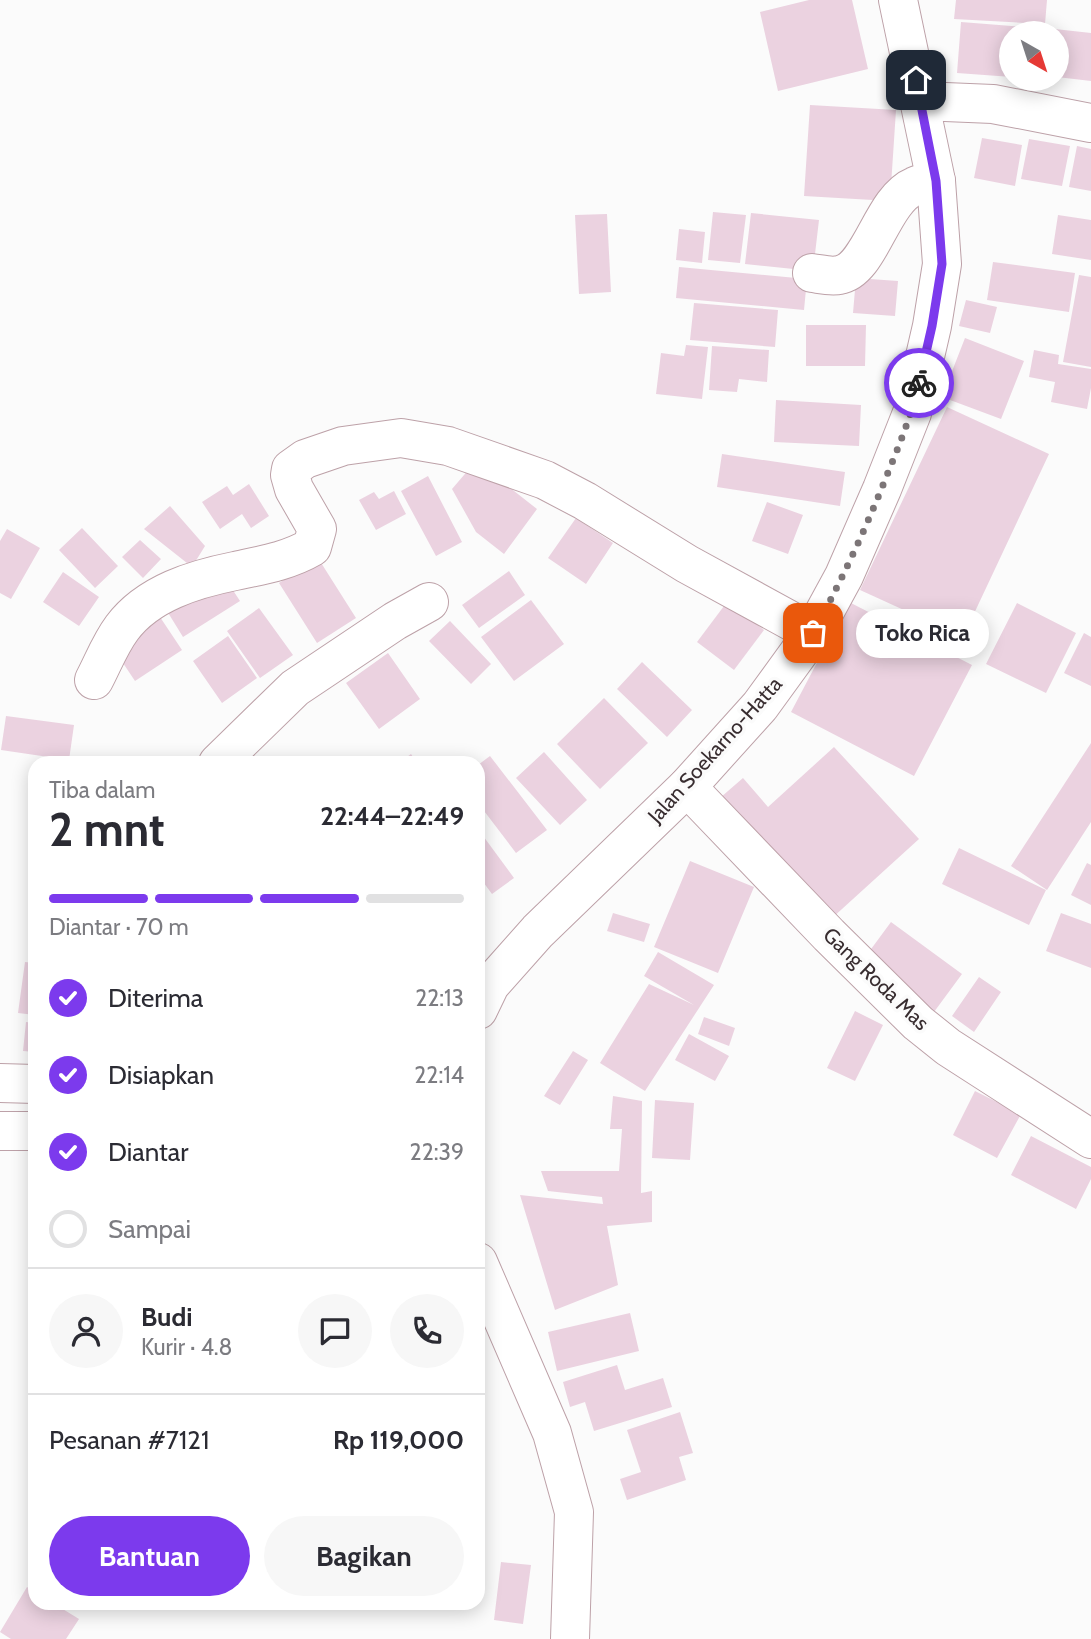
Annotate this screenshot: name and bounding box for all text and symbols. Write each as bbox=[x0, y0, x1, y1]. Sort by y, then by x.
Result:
north arrow bbox=[999, 21, 1069, 91]
map controls bbox=[999, 21, 1069, 91]
pin bbox=[886, 50, 946, 110]
icon: home bbox=[897, 61, 935, 99]
courier bbox=[884, 348, 954, 418]
icon: bike bbox=[900, 364, 938, 402]
pin bbox=[783, 603, 843, 663]
callout: Toko Rica bbox=[855, 608, 988, 658]
icon: bag bbox=[794, 614, 832, 652]
text: Toko Rica bbox=[875, 619, 970, 647]
street label: Jalan Soekarno-Hatta bbox=[642, 671, 787, 829]
text: Tiba dalam bbox=[49, 776, 155, 804]
text: 22:44–22:49 bbox=[320, 800, 464, 832]
text: 2 mnt bbox=[49, 802, 165, 858]
text: Diantar · 70 m bbox=[49, 913, 189, 941]
street label: Gang Roda Mas bbox=[818, 922, 935, 1035]
icon: check bbox=[49, 979, 87, 1017]
text: Diterima bbox=[108, 982, 203, 1014]
text: 22:13 bbox=[415, 984, 464, 1012]
icon: check bbox=[49, 1056, 87, 1094]
text: Disiapkan bbox=[108, 1059, 214, 1091]
text: 22:14 bbox=[414, 1061, 464, 1089]
icon: check bbox=[49, 1133, 87, 1171]
text: Diantar bbox=[108, 1136, 189, 1168]
text: 22:39 bbox=[410, 1138, 464, 1166]
text: Sampai bbox=[108, 1213, 191, 1245]
button: person bbox=[49, 1294, 123, 1368]
button: chat bbox=[298, 1294, 372, 1368]
button: phone bbox=[390, 1294, 464, 1368]
text: Budi bbox=[141, 1301, 193, 1333]
text: Kurir · 4.8 bbox=[141, 1333, 232, 1361]
text: Pesanan #7121 bbox=[49, 1424, 209, 1456]
text: Rp 119,000 bbox=[333, 1424, 464, 1456]
button: Bantuan bbox=[49, 1516, 250, 1596]
button: Bagikan bbox=[264, 1516, 464, 1596]

